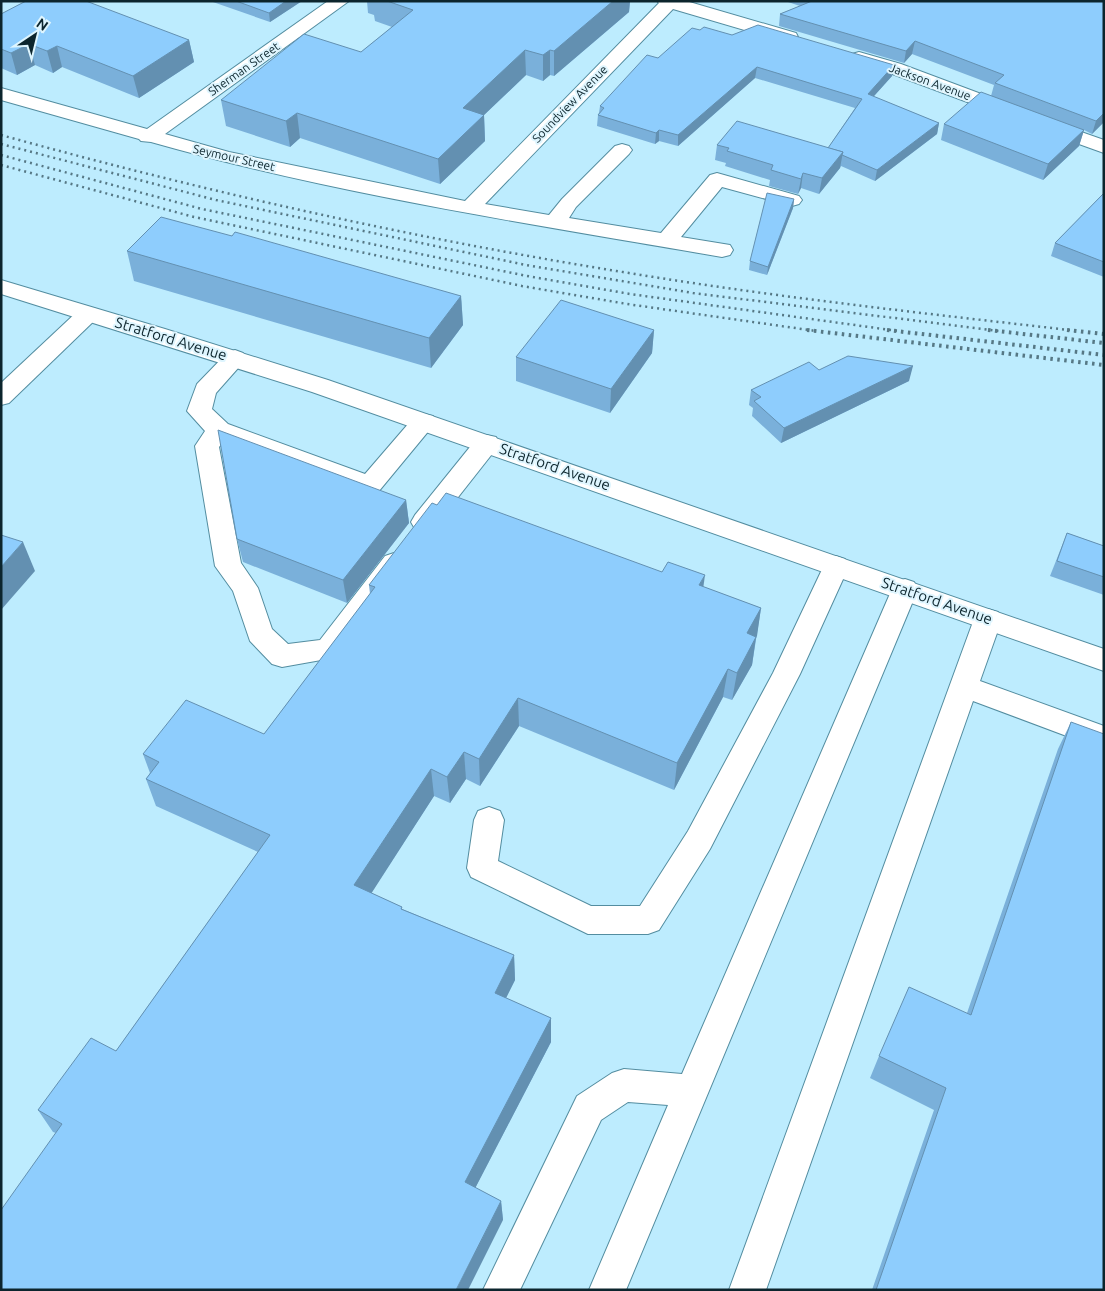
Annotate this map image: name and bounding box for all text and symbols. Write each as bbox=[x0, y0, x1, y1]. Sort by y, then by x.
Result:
north arrow bbox=[10, 10, 60, 60]
text: N bbox=[34, 15, 51, 34]
street label: Sherman Street bbox=[206, 39, 282, 98]
street label: Jackson Avenue bbox=[888, 61, 973, 102]
street label: Soundview Avenue bbox=[530, 62, 610, 145]
street label: Seymour Street bbox=[192, 142, 277, 173]
street label: Stratford Avenue bbox=[113, 313, 229, 364]
street label: Stratford Avenue bbox=[498, 440, 613, 493]
street label: Stratford Avenue bbox=[880, 574, 995, 627]

